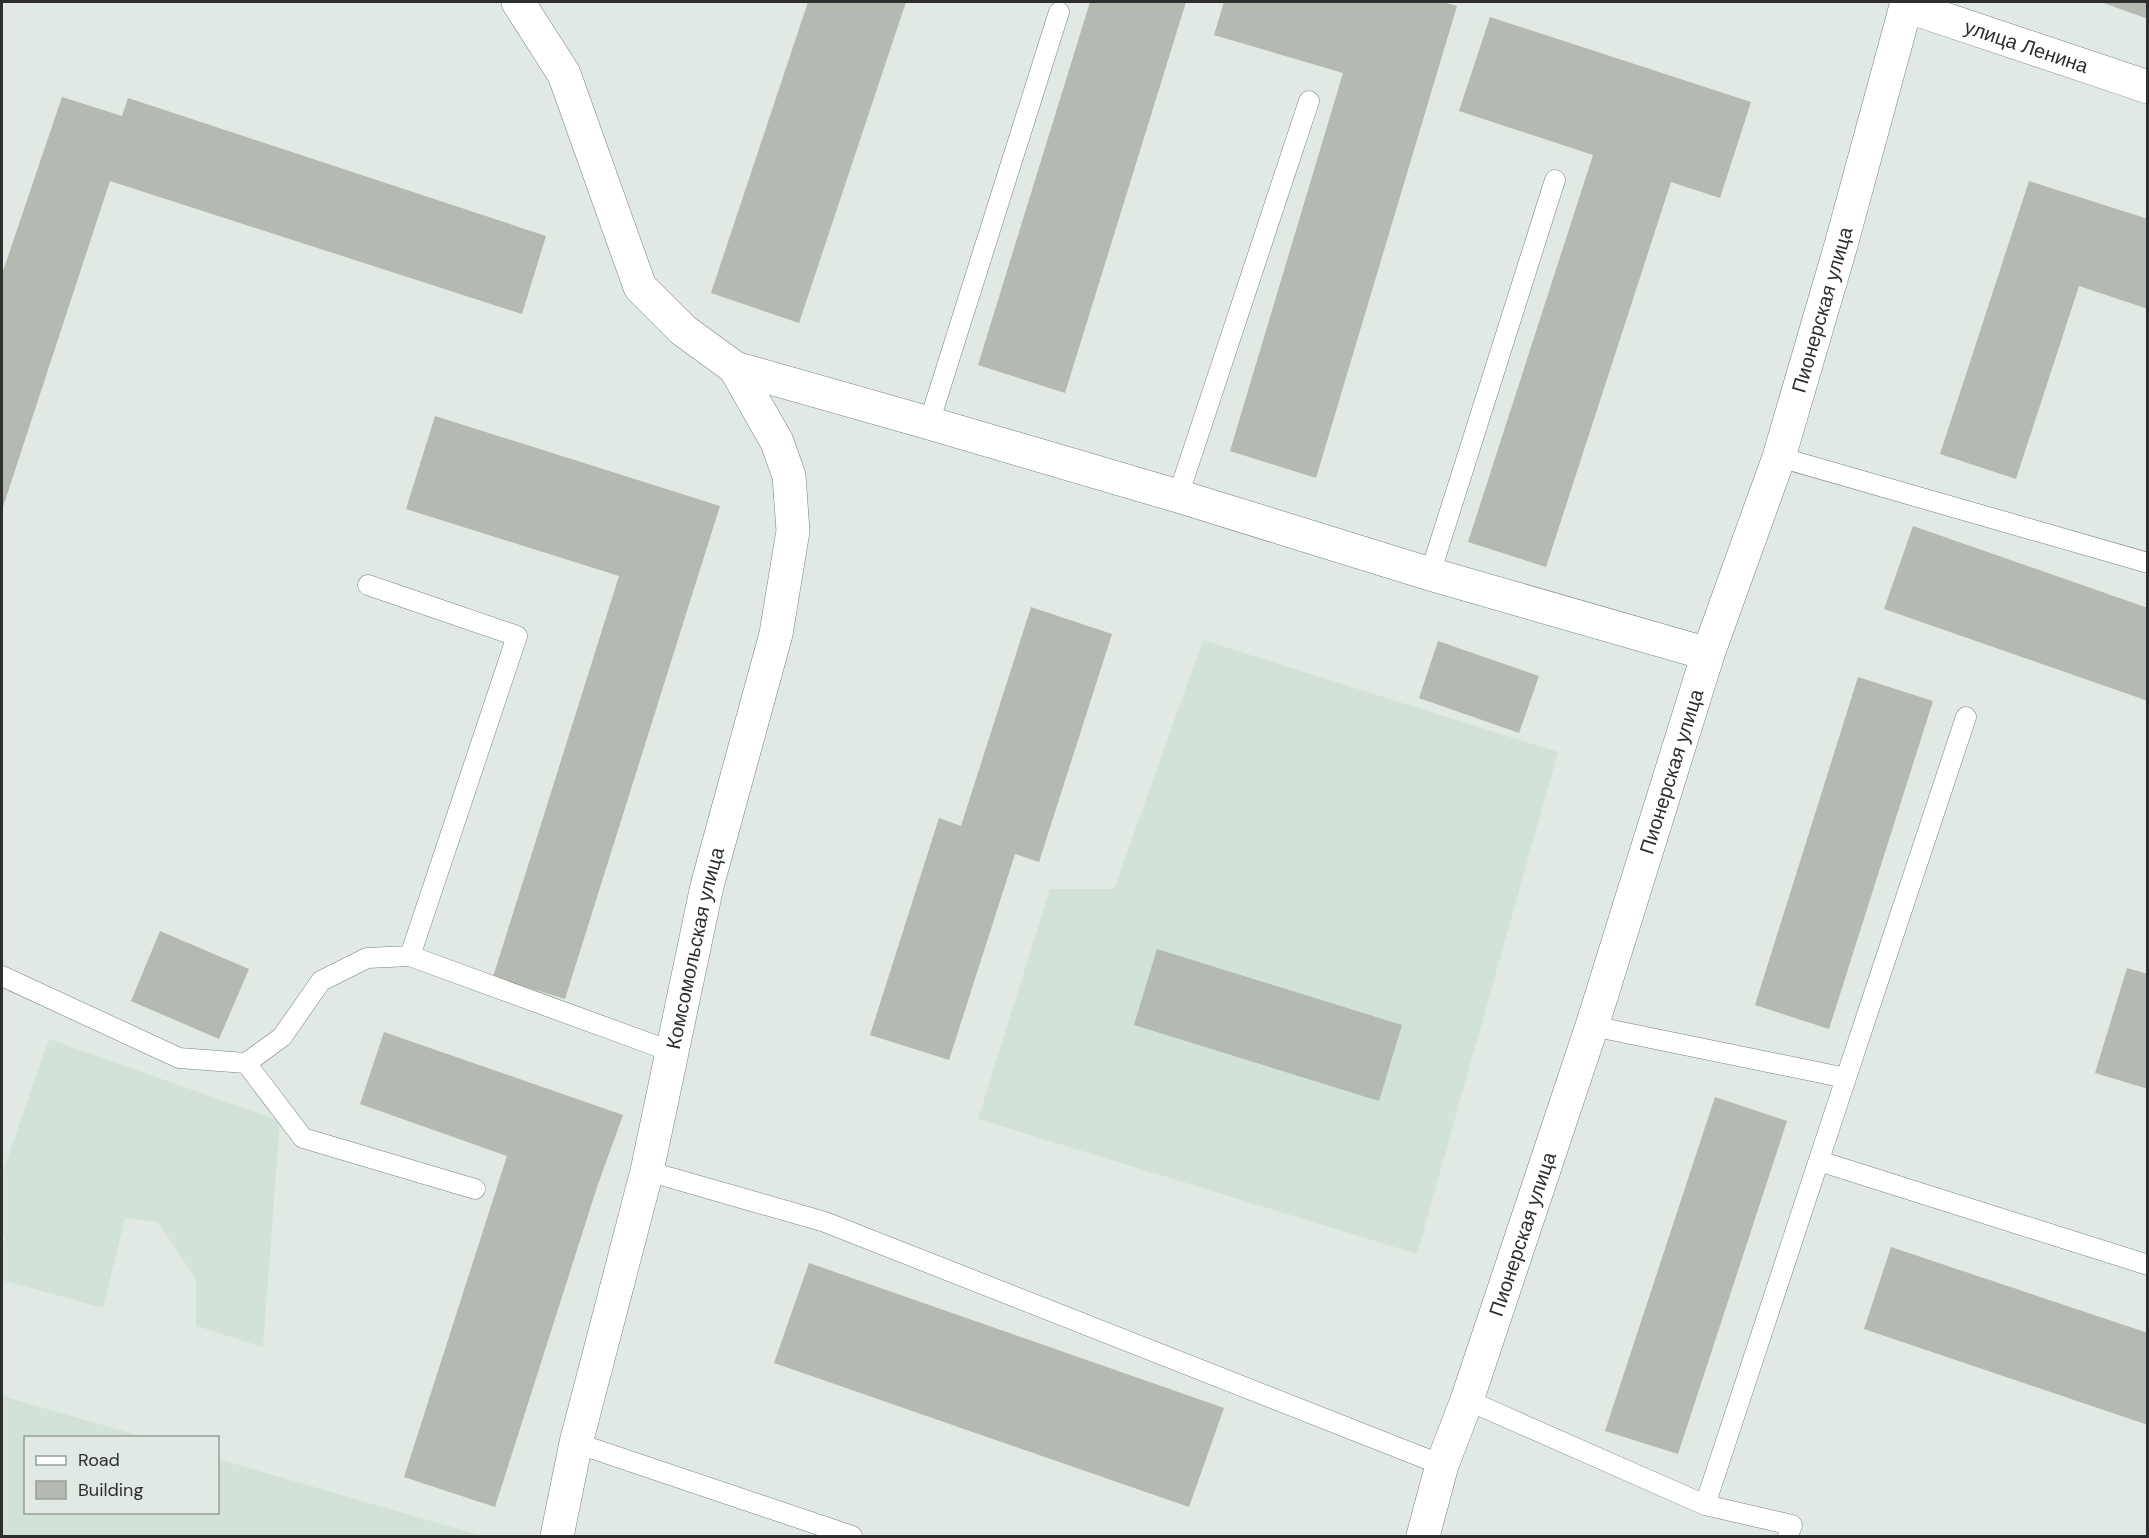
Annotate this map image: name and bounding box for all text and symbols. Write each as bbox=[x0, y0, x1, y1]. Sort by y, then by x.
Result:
street label: улица Ленина bbox=[1961, 13, 2092, 79]
street label: Пионерская улица bbox=[1786, 223, 1859, 396]
street label: Пионерская улица bbox=[1633, 685, 1710, 857]
street label: Комсомольская улица bbox=[660, 843, 730, 1051]
street label: Пионерская улица bbox=[1483, 1148, 1562, 1320]
legend bbox=[24, 1436, 219, 1514]
text: Road bbox=[78, 1448, 120, 1472]
text: Building bbox=[78, 1478, 143, 1502]

